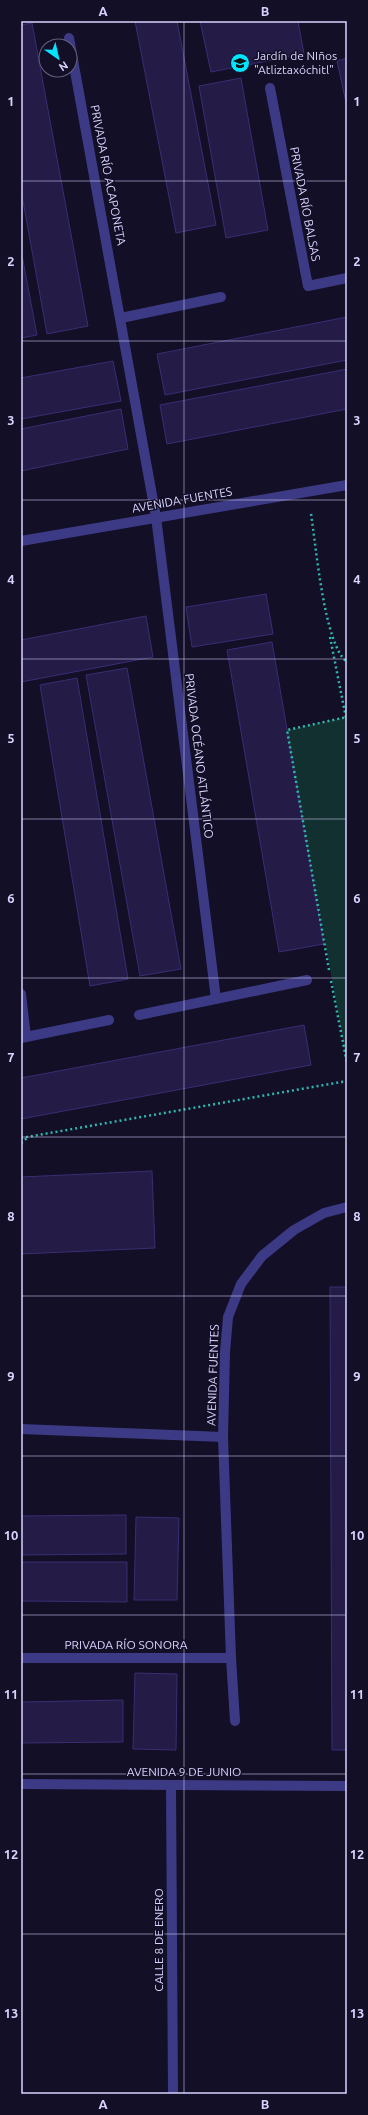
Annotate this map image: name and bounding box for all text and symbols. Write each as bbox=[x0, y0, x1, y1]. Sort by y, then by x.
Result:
text: A bbox=[98, 4, 108, 18]
text: B bbox=[261, 4, 270, 18]
north arrow bbox=[38, 38, 78, 78]
place label: Jardín de NIños "Atliztaxóchitl" bbox=[254, 49, 337, 76]
school or university icon: Jardín de NIños "Atliztaxóchitl" bbox=[229, 52, 251, 74]
text: N bbox=[57, 59, 70, 74]
text: 1 bbox=[7, 94, 15, 108]
text: 1 bbox=[353, 94, 361, 108]
street label: PRIVADA RÍO ACAPONETA bbox=[88, 104, 129, 246]
street label: PRIVADA RÍO BALSAS bbox=[288, 146, 323, 262]
text: 2 bbox=[7, 254, 15, 268]
text: 2 bbox=[353, 254, 361, 268]
text: 3 bbox=[7, 413, 15, 427]
text: 3 bbox=[353, 413, 361, 427]
street label: AVENIDA FUENTES bbox=[131, 484, 233, 515]
text: 4 bbox=[7, 572, 15, 586]
text: 4 bbox=[353, 572, 361, 586]
street label: PRIVADA OCÉANO ATLÁNTICO bbox=[183, 673, 216, 839]
text: 5 bbox=[7, 731, 15, 745]
text: 5 bbox=[353, 731, 361, 745]
text: 6 bbox=[7, 891, 15, 905]
text: 6 bbox=[353, 891, 361, 905]
text: 7 bbox=[7, 1050, 15, 1064]
text: 7 bbox=[353, 1050, 361, 1064]
text: 8 bbox=[7, 1209, 15, 1223]
text: 8 bbox=[353, 1209, 361, 1223]
street label: AVENIDA FUENTES bbox=[204, 1324, 221, 1426]
text: 9 bbox=[7, 1369, 15, 1383]
text: 9 bbox=[353, 1369, 361, 1383]
text: 10 bbox=[4, 1528, 18, 1542]
text: 10 bbox=[350, 1528, 364, 1542]
street label: PRIVADA RÍO SONORA bbox=[64, 1638, 188, 1651]
text: 11 bbox=[4, 1687, 18, 1701]
text: 11 bbox=[350, 1687, 364, 1701]
street label: AVENIDA 9 DE JUNIO bbox=[127, 1765, 241, 1778]
text: 12 bbox=[4, 1847, 18, 1861]
text: 12 bbox=[350, 1847, 364, 1861]
street label: CALLE 8 DE ENERO bbox=[152, 1888, 165, 1992]
text: 13 bbox=[4, 2006, 18, 2020]
text: 13 bbox=[350, 2006, 364, 2020]
text: A bbox=[98, 2097, 108, 2111]
text: B bbox=[261, 2097, 270, 2111]

